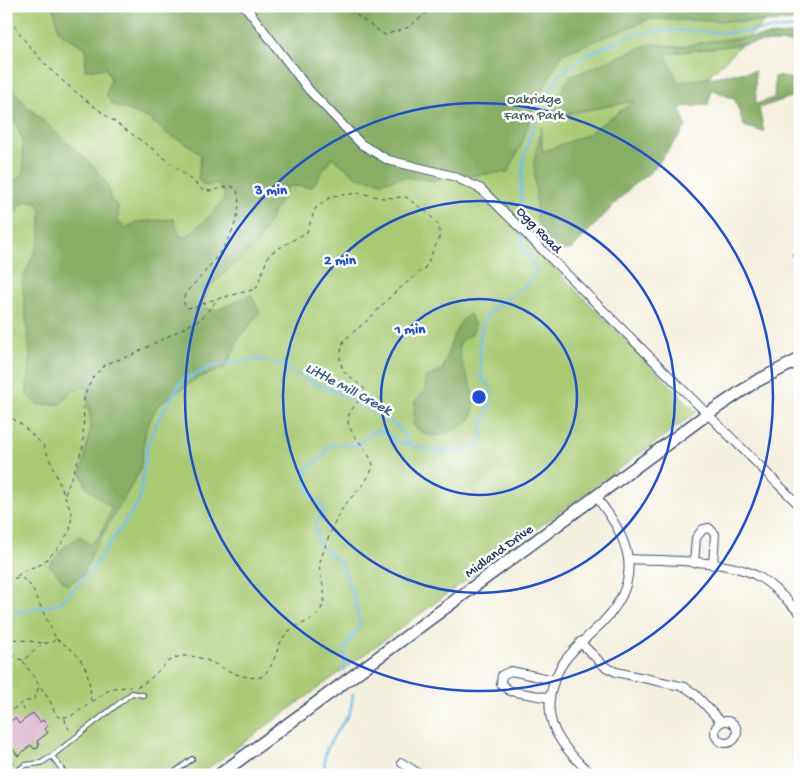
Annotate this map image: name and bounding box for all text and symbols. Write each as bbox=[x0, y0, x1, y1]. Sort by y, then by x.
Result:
park label: Oakridge Farm Park bbox=[503, 92, 566, 125]
text: 3 min bbox=[254, 182, 288, 200]
street label: Ogg Road bbox=[512, 204, 566, 259]
text: 2 min bbox=[324, 252, 357, 270]
text: 1 min bbox=[394, 321, 426, 339]
water label: Little Mill Creek bbox=[302, 360, 395, 421]
centre of rings bbox=[470, 388, 488, 406]
street label: Midland Drive bbox=[462, 521, 538, 583]

